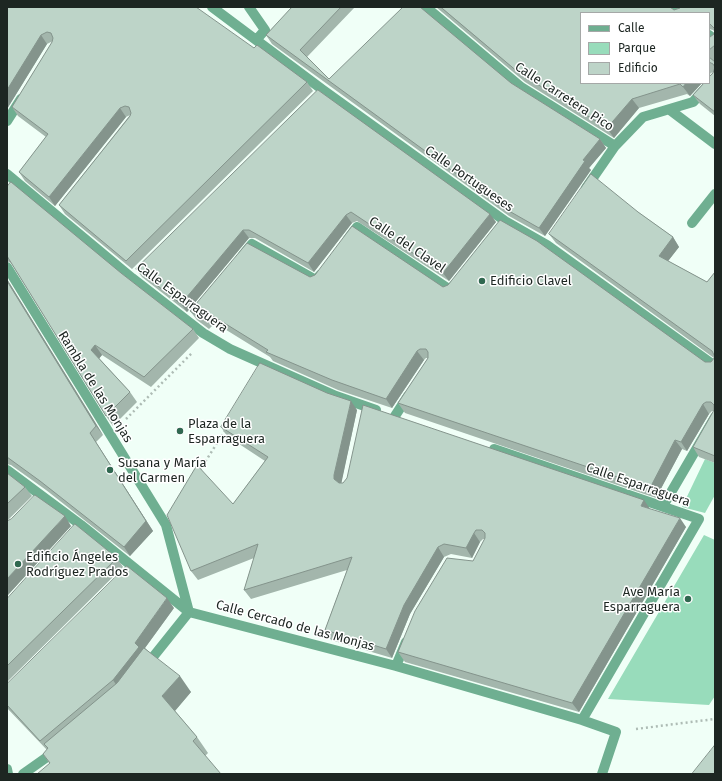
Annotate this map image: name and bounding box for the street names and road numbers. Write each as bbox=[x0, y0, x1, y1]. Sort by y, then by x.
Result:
street label: Calle Carretera Pico bbox=[512, 59, 616, 135]
street label: Calle Portugueses bbox=[422, 143, 516, 215]
street label: Calle del Clavel bbox=[366, 214, 448, 276]
street label: Calle Esparraguera bbox=[133, 260, 231, 336]
street label: Rambla de las Monjas bbox=[54, 328, 136, 446]
street label: Calle Esparraguera bbox=[584, 460, 692, 510]
street label: Calle Cercado de las Monjas bbox=[214, 597, 376, 655]

